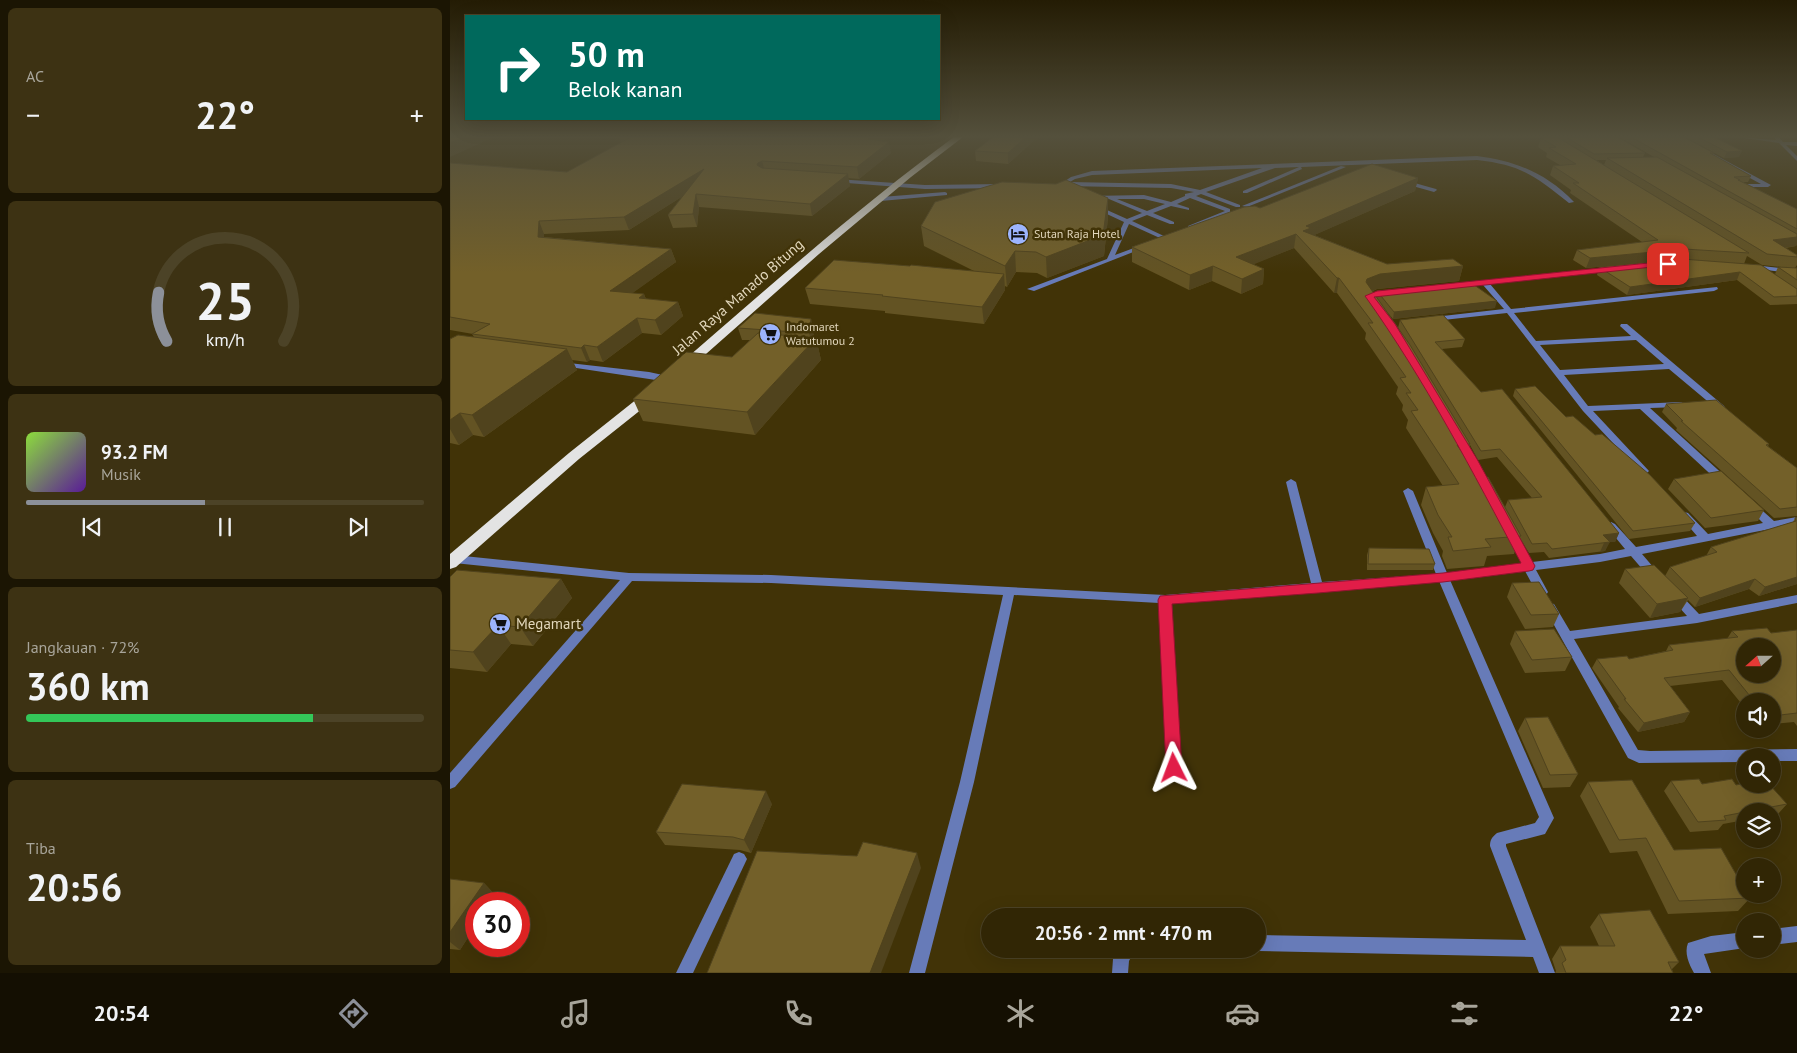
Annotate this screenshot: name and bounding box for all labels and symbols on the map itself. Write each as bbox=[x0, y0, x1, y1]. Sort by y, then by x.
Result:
hotel icon: Sutan Raja Hotel bbox=[1006, 222, 1030, 246]
place label: Sutan Raja Hotel bbox=[1034, 226, 1120, 241]
street label: Jalan Raya Manado Bitung bbox=[667, 234, 807, 359]
pin bbox=[1647, 243, 1689, 285]
place label: Indomaret Watutumou 2 bbox=[786, 319, 855, 348]
supermarket icon: Indomaret Watutumou 2 bbox=[758, 322, 782, 346]
supermarket icon: Megamart bbox=[488, 612, 512, 636]
place label: Megamart bbox=[516, 614, 581, 633]
north arrow bbox=[1736, 638, 1781, 682]
position arrow bbox=[1147, 741, 1199, 793]
speed limit sign: 30 bbox=[465, 892, 530, 957]

